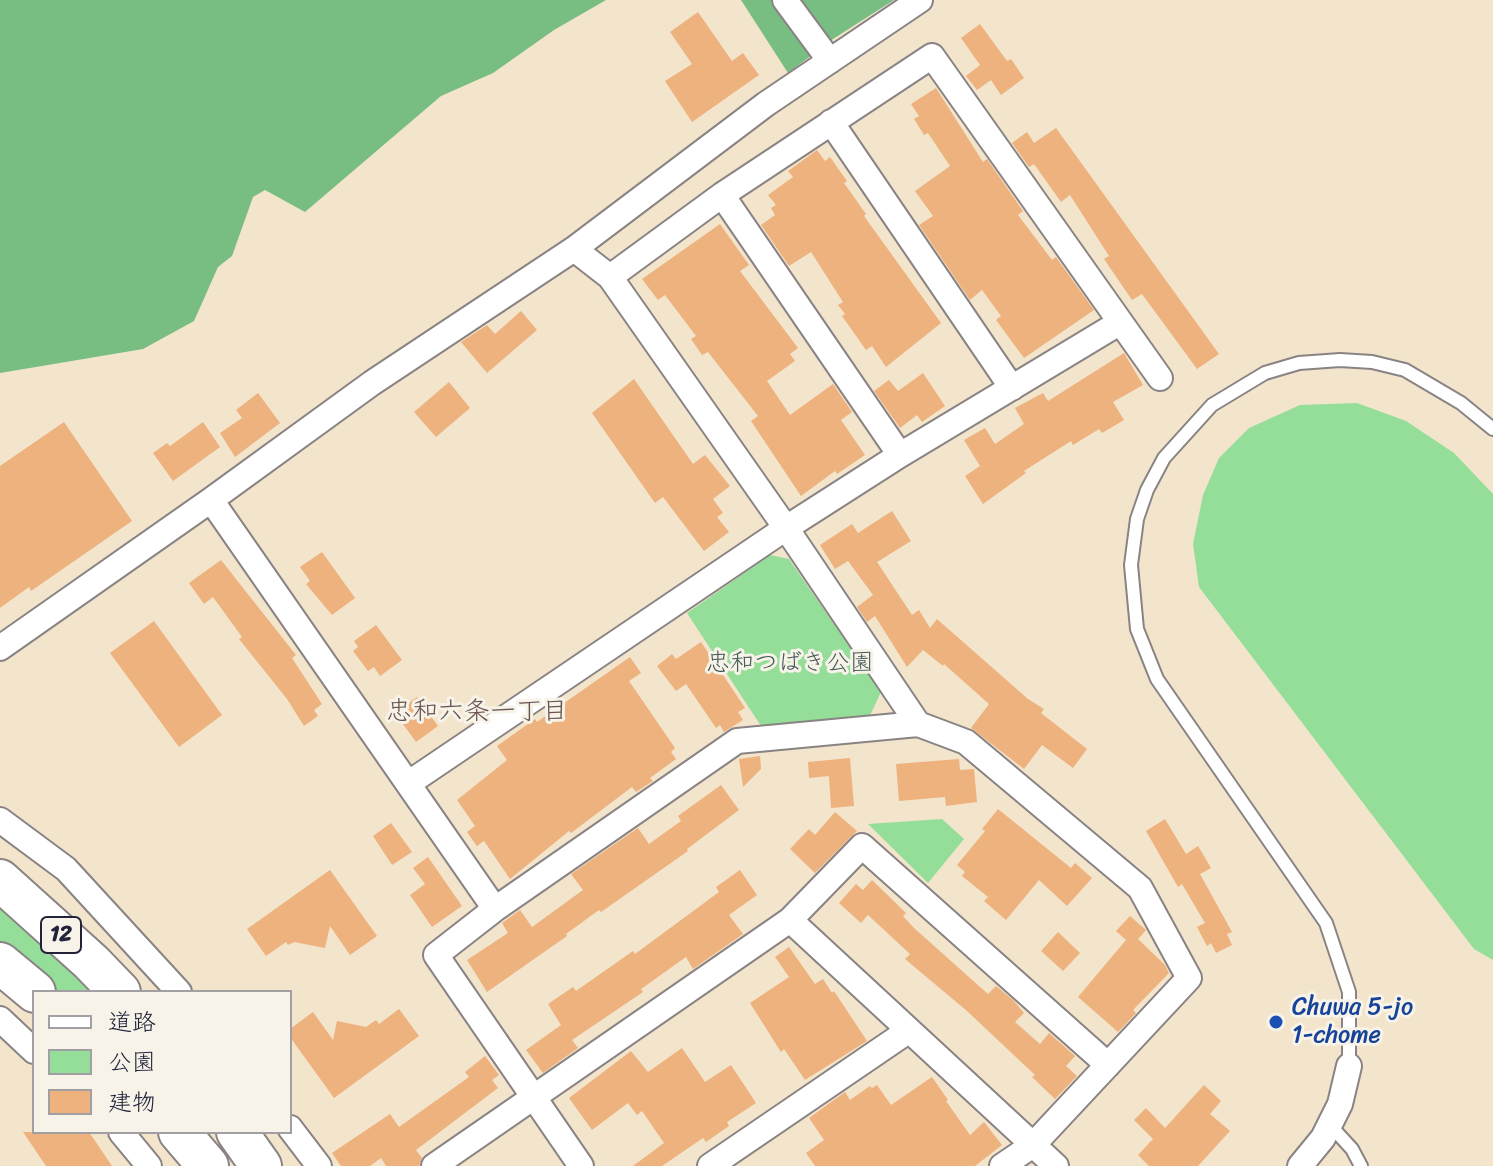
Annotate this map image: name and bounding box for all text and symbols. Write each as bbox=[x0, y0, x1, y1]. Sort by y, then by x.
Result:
park label: 忠和つばき公園 bbox=[706, 650, 874, 678]
district label: 忠和六条一丁目 bbox=[386, 696, 568, 728]
road number: 12 bbox=[41, 917, 81, 953]
legend bbox=[32, 990, 292, 1134]
place label: Chuwa 5-jo 1-chome bbox=[1292, 994, 1413, 1050]
text: 道路 bbox=[108, 1001, 156, 1043]
marker: Chuwa 5-jo 1-chome bbox=[1267, 1013, 1285, 1031]
text: 公園 bbox=[108, 1041, 156, 1083]
text: 建物 bbox=[108, 1081, 156, 1123]

